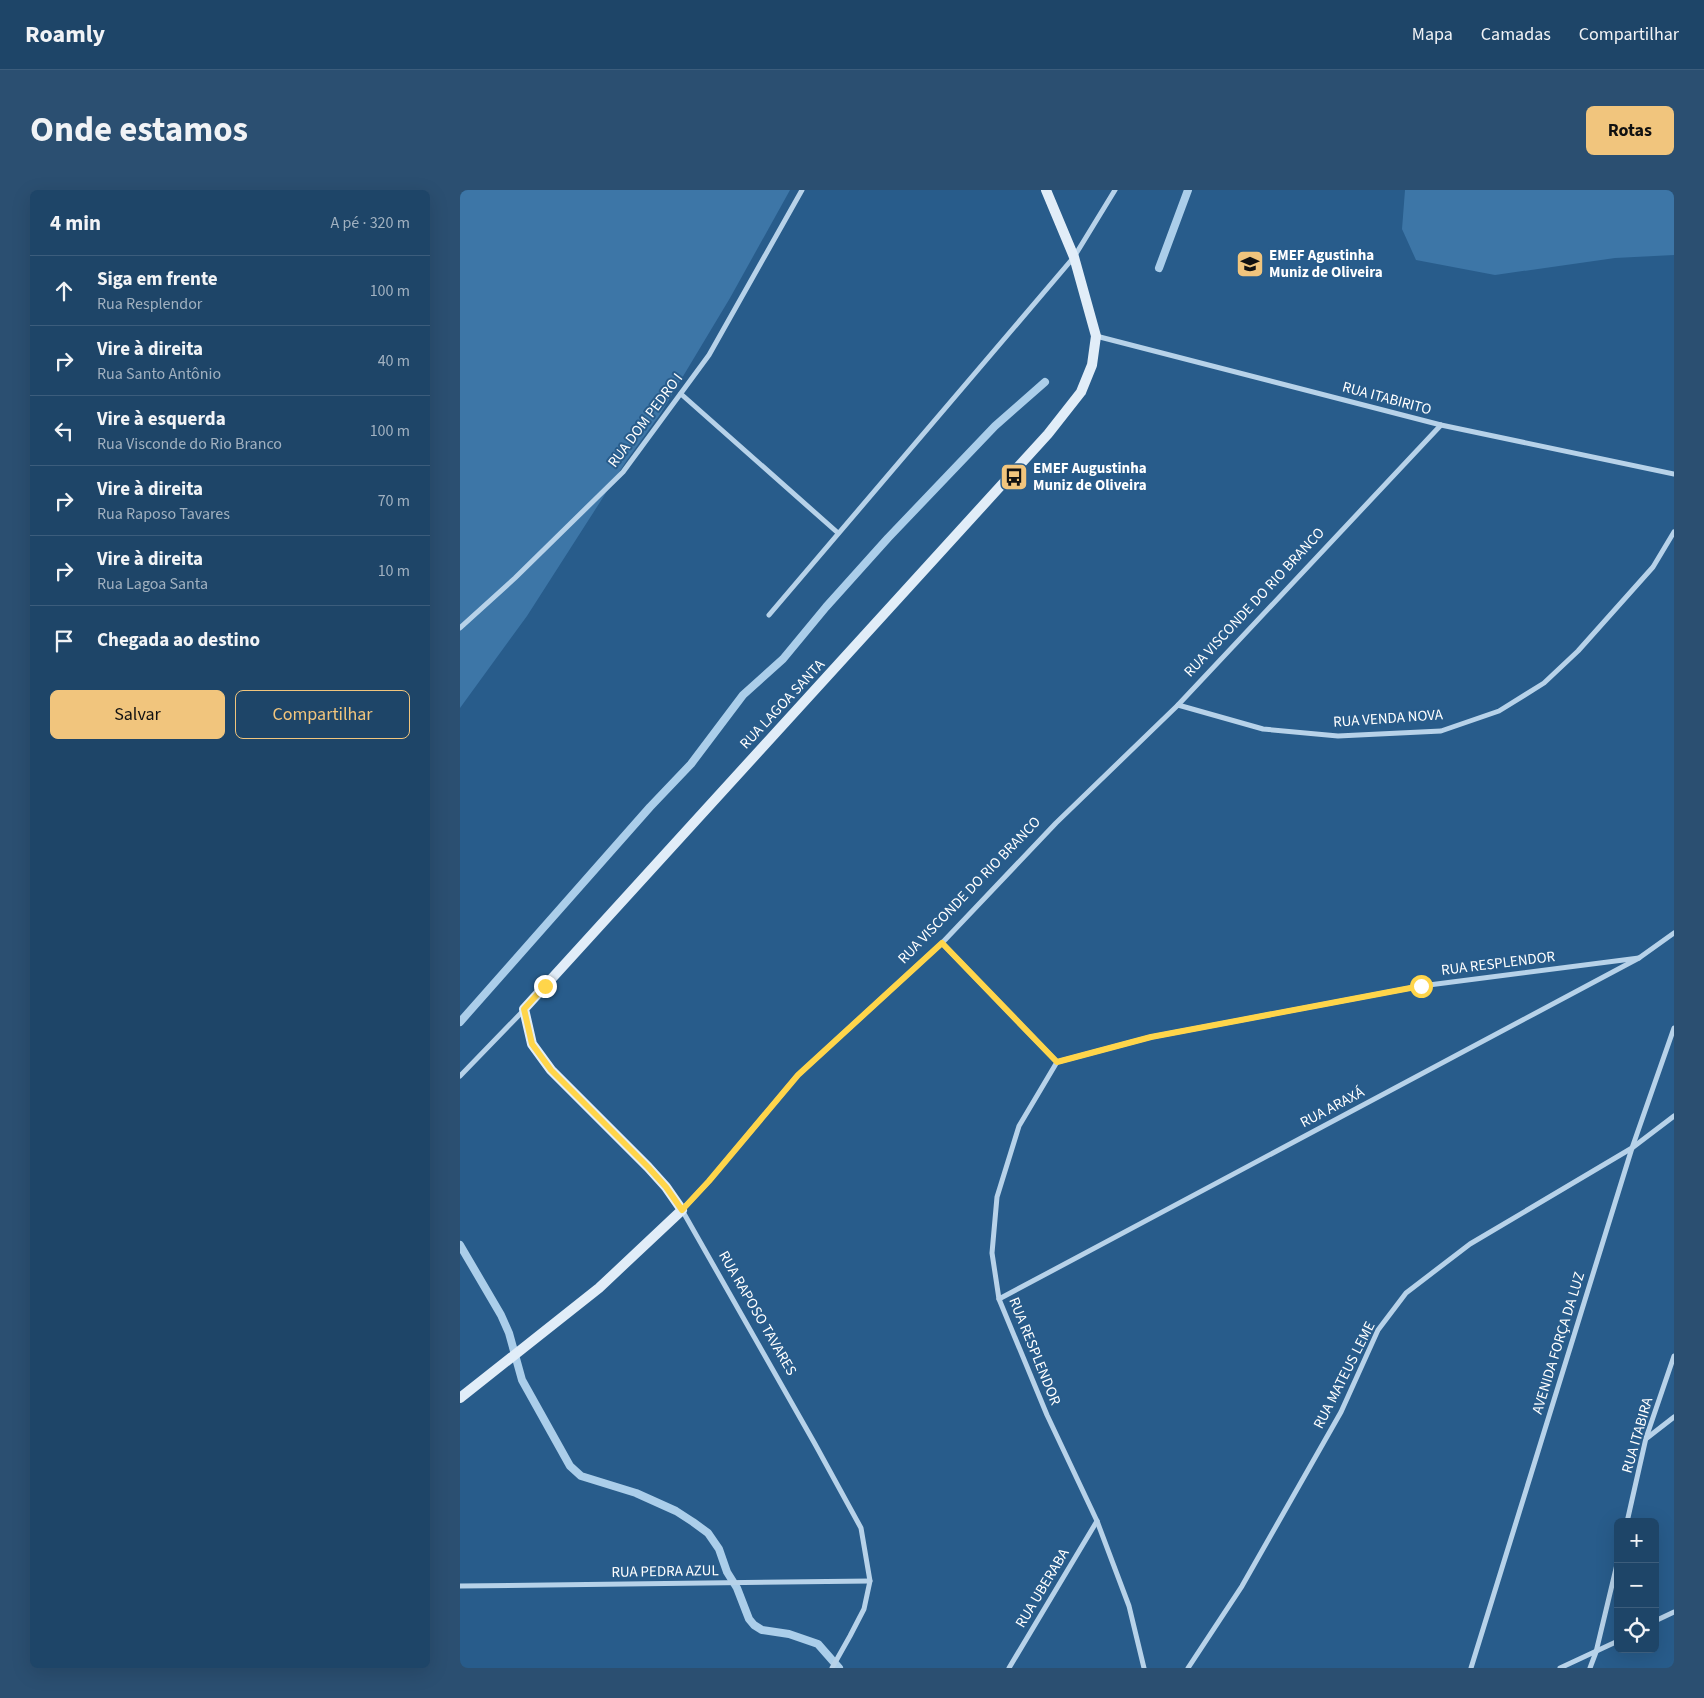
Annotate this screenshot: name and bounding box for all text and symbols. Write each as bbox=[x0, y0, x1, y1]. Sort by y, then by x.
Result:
text: Roamly bbox=[25, 17, 105, 52]
text: Mapa bbox=[1412, 22, 1453, 47]
text: Camadas bbox=[1481, 22, 1551, 47]
text: Compartilhar bbox=[1579, 22, 1679, 47]
text: Onde estamos bbox=[30, 105, 248, 155]
button: Rotas bbox=[1586, 106, 1674, 155]
text: 4 min bbox=[50, 208, 101, 238]
text: A pé · 320 m bbox=[331, 212, 410, 234]
place label: EMEF Agustinha Muniz de Oliveira bbox=[1269, 245, 1383, 283]
school or university icon: EMEF Agustinha Muniz de Oliveira bbox=[1235, 249, 1265, 279]
text: Siga em frente bbox=[97, 266, 218, 293]
icon: ahead bbox=[50, 277, 78, 305]
text: 100 m bbox=[370, 280, 410, 302]
text: Rua Resplendor bbox=[97, 293, 202, 315]
text: Vire à direita bbox=[97, 336, 203, 363]
icon: right bbox=[50, 347, 78, 375]
text: 40 m bbox=[378, 350, 410, 372]
text: Rua Santo Antônio bbox=[97, 363, 221, 385]
street label: RUA DOM PEDRO I bbox=[603, 369, 688, 472]
street label: RUA ITABIRITO bbox=[1340, 376, 1434, 420]
text: Vire à esquerda bbox=[97, 406, 226, 433]
icon: left bbox=[50, 417, 78, 445]
text: 100 m bbox=[370, 420, 410, 442]
text: Rua Visconde do Rio Branco bbox=[97, 433, 282, 455]
place label: EMEF Augustinha Muniz de Oliveira bbox=[1033, 458, 1147, 496]
bus stop icon: EMEF Augustinha Muniz de Oliveira bbox=[999, 462, 1029, 492]
text: Vire à direita bbox=[97, 476, 203, 503]
icon: right bbox=[50, 487, 78, 515]
text: 70 m bbox=[378, 490, 410, 512]
text: Rua Raposo Tavares bbox=[97, 503, 230, 525]
street label: RUA VISCONDE DO RIO BRANCO bbox=[1179, 523, 1329, 682]
text: Vire à direita bbox=[97, 546, 203, 573]
icon: right bbox=[50, 557, 78, 585]
text: 10 m bbox=[378, 560, 410, 582]
text: Rua Lagoa Santa bbox=[97, 573, 208, 595]
icon: arrive bbox=[50, 627, 78, 655]
text: Chegada ao destino bbox=[97, 627, 260, 654]
street label: RUA LAGOA SANTA bbox=[735, 654, 830, 754]
button: Salvar bbox=[50, 690, 225, 739]
button: Compartilhar bbox=[235, 690, 410, 739]
street label: RUA VENDA NOVA bbox=[1333, 704, 1444, 733]
street label: RUA VISCONDE DO RIO BRANCO bbox=[893, 812, 1046, 969]
street label: RUA RESPLENDOR bbox=[1440, 946, 1557, 981]
route end bbox=[534, 975, 557, 998]
route start bbox=[1410, 975, 1433, 998]
street label: RUA ARAXÁ bbox=[1296, 1081, 1369, 1133]
street label: RUA RAPOSO TAVARES bbox=[713, 1247, 802, 1379]
street label: AVENIDA FORÇA DA LUZ bbox=[1527, 1269, 1590, 1417]
street label: RUA RESPLENDOR bbox=[1003, 1294, 1066, 1409]
street label: RUA MATEUS LEME bbox=[1308, 1318, 1381, 1432]
street label: RUA ITABIRA bbox=[1617, 1394, 1659, 1476]
map controls bbox=[1614, 1518, 1659, 1653]
button: + bbox=[1614, 1518, 1659, 1563]
street label: RUA UBERABA bbox=[1010, 1544, 1075, 1632]
street label: RUA PEDRA AZUL bbox=[611, 1560, 719, 1583]
button: − bbox=[1614, 1563, 1659, 1608]
button: locate bbox=[1614, 1608, 1659, 1653]

